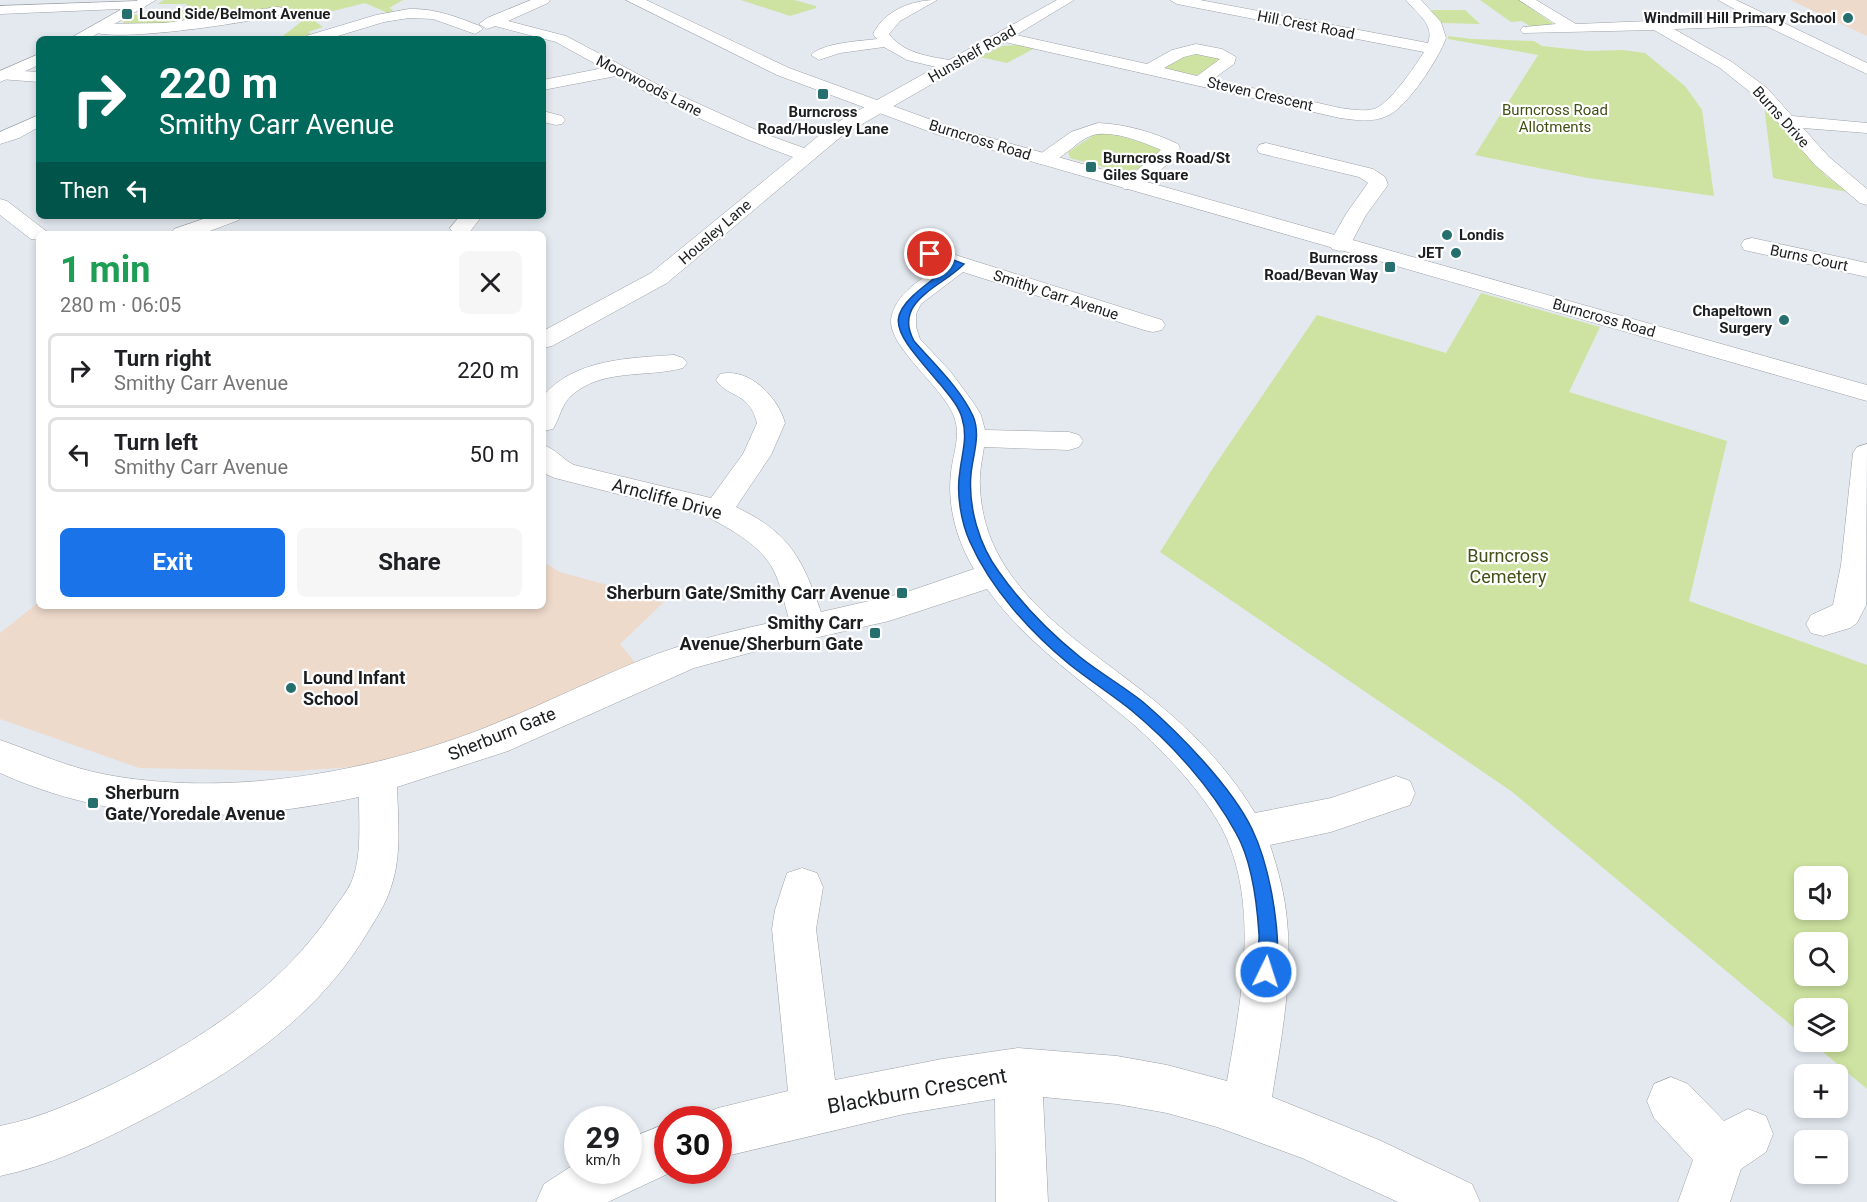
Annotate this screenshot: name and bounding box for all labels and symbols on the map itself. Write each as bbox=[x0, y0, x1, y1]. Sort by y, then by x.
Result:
place label: Lound Side/Belmont Avenue bbox=[139, 5, 330, 23]
marker: Lound Side/Belmont Avenue bbox=[120, 7, 134, 21]
street label: Hill Crest Road bbox=[1256, 7, 1356, 43]
place label: Windmill Hill Primary School bbox=[1644, 9, 1836, 27]
marker: Windmill Hill Primary School bbox=[1841, 11, 1855, 25]
street label: Hunshelf Road bbox=[925, 22, 1019, 86]
street label: Moorwoods Lane bbox=[593, 52, 705, 120]
street label: Steven Crescent bbox=[1205, 73, 1315, 115]
street label: Burns Drive bbox=[1749, 83, 1813, 151]
marker: Burncross Road/Housley Lane bbox=[816, 87, 830, 101]
park label: Burncross Road Allotments bbox=[1502, 101, 1608, 136]
place label: Burncross Road/Housley Lane bbox=[757, 103, 889, 138]
street label: Burncross Road bbox=[927, 116, 1033, 164]
place label: Burncross Road/St Giles Square bbox=[1103, 149, 1230, 184]
marker: Burncross Road/St Giles Square bbox=[1084, 160, 1098, 174]
street label: Housley Lane bbox=[675, 196, 755, 268]
place label: Londis bbox=[1459, 226, 1504, 244]
pin bbox=[904, 228, 955, 279]
marker: Londis bbox=[1440, 228, 1454, 242]
street label: Burns Court bbox=[1768, 241, 1850, 275]
place label: JET bbox=[1418, 244, 1444, 262]
marker: JET bbox=[1449, 246, 1463, 260]
place label: Burncross Road/Bevan Way bbox=[1264, 249, 1378, 284]
marker: Burncross Road/Bevan Way bbox=[1383, 260, 1397, 274]
street label: Smithy Carr Avenue bbox=[991, 266, 1121, 324]
street label: Burncross Road bbox=[1551, 295, 1657, 341]
place label: Chapeltown Surgery bbox=[1692, 302, 1772, 337]
marker: Chapeltown Surgery bbox=[1777, 313, 1791, 327]
street label: Arncliffe Drive bbox=[610, 474, 724, 523]
park label: Burncross Cemetery bbox=[1467, 545, 1549, 587]
place label: Sherburn Gate/Smithy Carr Avenue bbox=[606, 582, 890, 603]
marker: Sherburn Gate/Smithy Carr Avenue bbox=[895, 586, 909, 600]
place label: Smithy Carr Avenue/Sherburn Gate bbox=[680, 612, 863, 654]
marker: Smithy Carr Avenue/Sherburn Gate bbox=[868, 626, 882, 640]
place label: Lound Infant School bbox=[303, 667, 405, 709]
marker: Lound Infant School bbox=[284, 681, 298, 695]
street label: Sherburn Gate bbox=[445, 702, 559, 765]
place label: Sherburn Gate/Yoredale Avenue bbox=[105, 782, 286, 824]
marker: Sherburn Gate/Yoredale Avenue bbox=[86, 796, 100, 810]
position arrow bbox=[1234, 940, 1298, 1004]
street label: Blackburn Crescent bbox=[825, 1063, 1009, 1119]
speed limit sign: 30 bbox=[654, 1106, 732, 1184]

